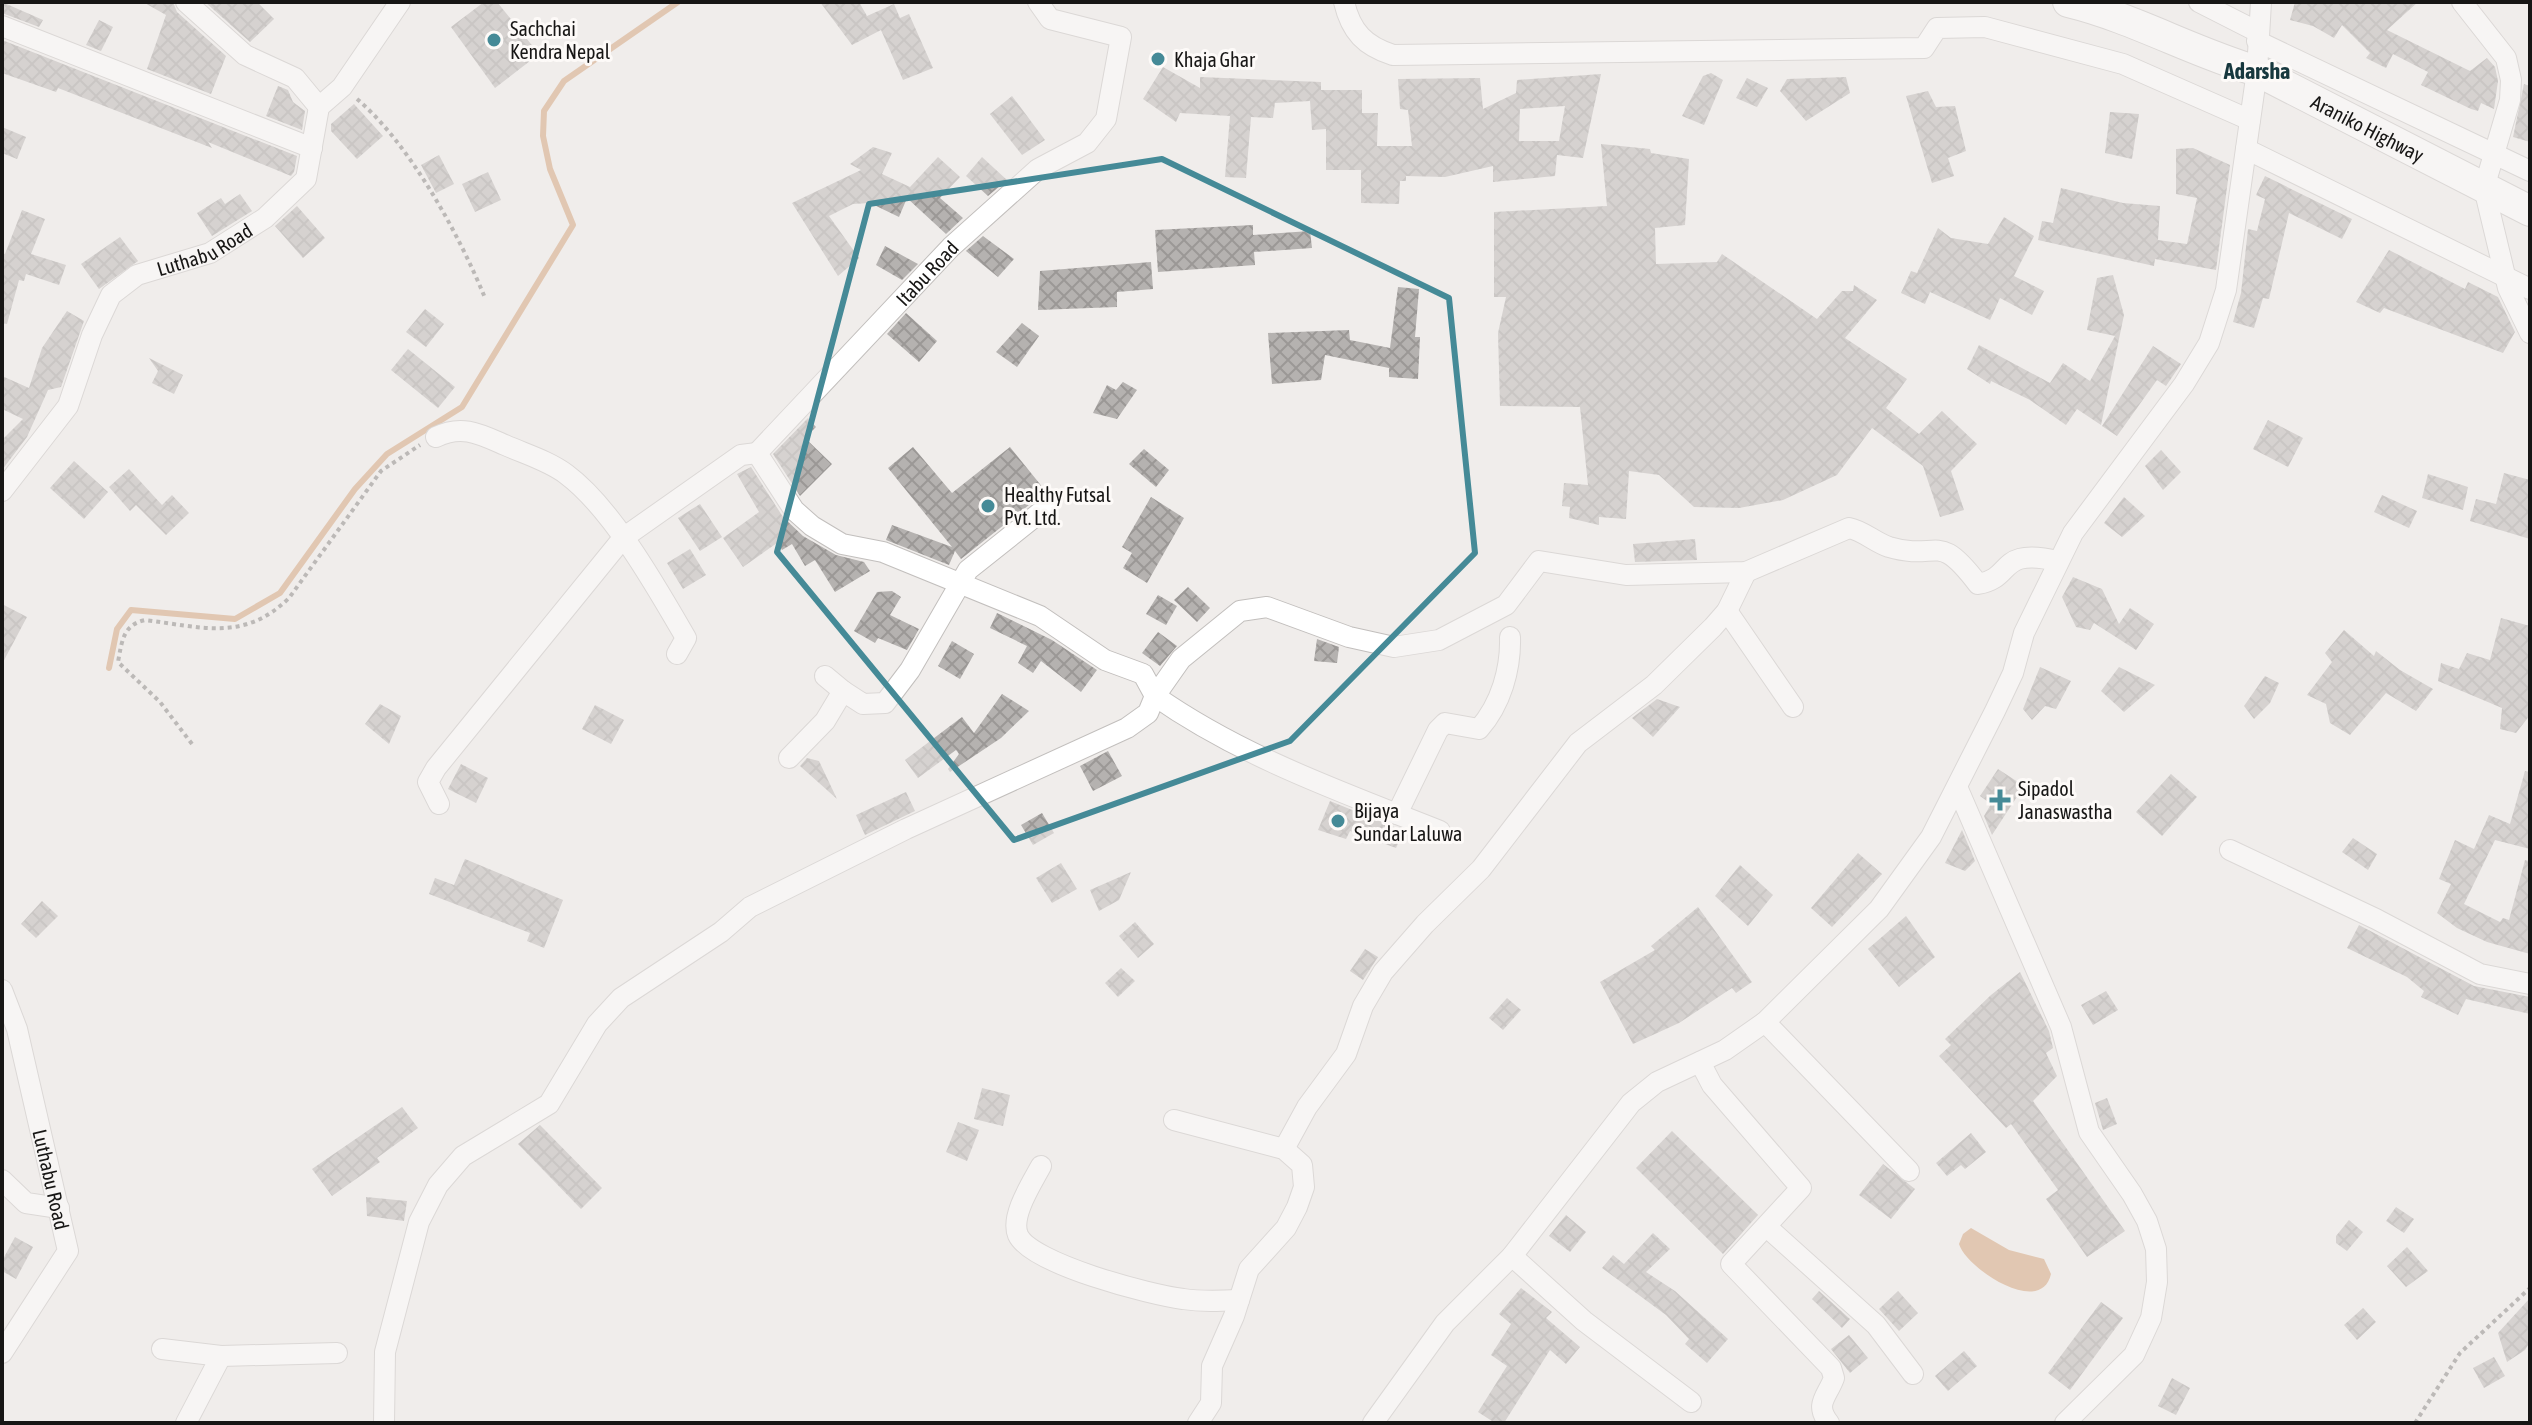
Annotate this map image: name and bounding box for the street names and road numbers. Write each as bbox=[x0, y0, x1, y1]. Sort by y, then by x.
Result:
street label: Araniko Highway bbox=[2308, 89, 2428, 166]
street label: Luthabu Road bbox=[154, 218, 256, 280]
street label: Itabu Road bbox=[891, 236, 963, 310]
street label: Luthabu Road bbox=[29, 1127, 74, 1232]

